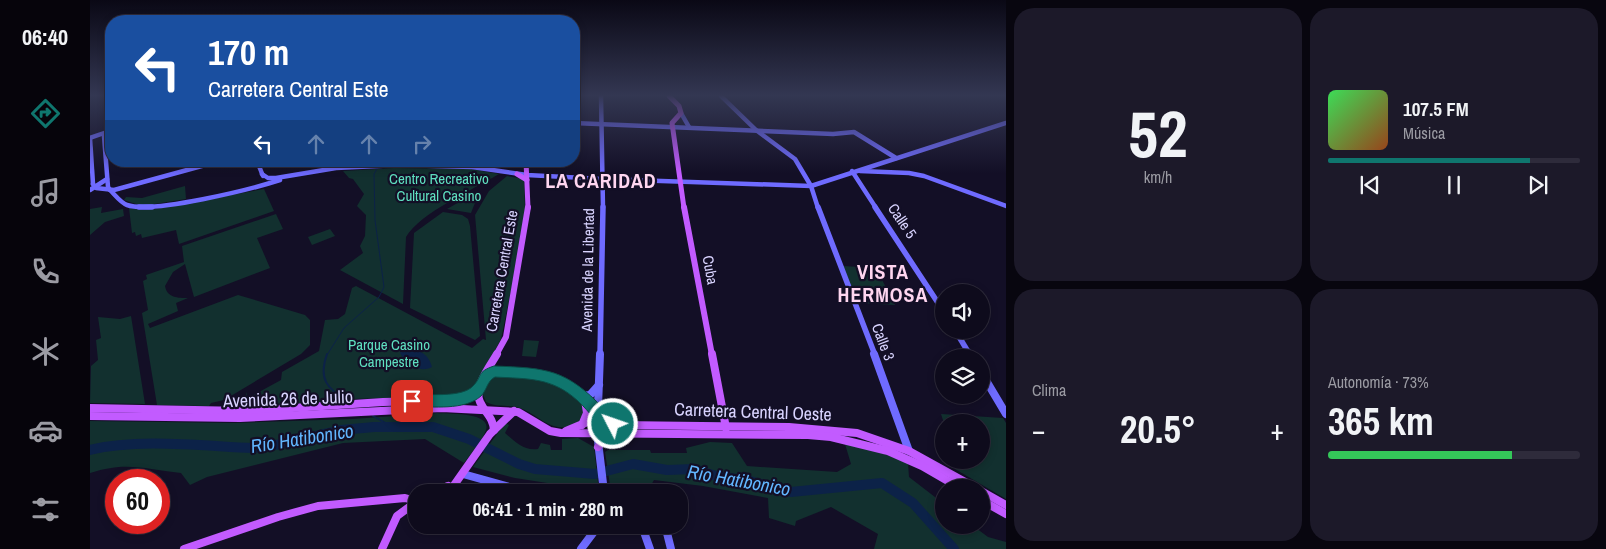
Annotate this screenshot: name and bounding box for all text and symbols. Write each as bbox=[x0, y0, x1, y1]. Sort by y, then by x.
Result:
text: 06:40 bbox=[22, 22, 68, 52]
text: 170 m bbox=[208, 29, 289, 76]
icon: left bbox=[125, 35, 190, 100]
text: Carretera Central Este bbox=[208, 74, 388, 104]
text: 52 bbox=[1128, 90, 1188, 177]
icon: directions bbox=[28, 96, 63, 131]
text: 107.5 FM bbox=[1403, 96, 1469, 122]
text: Música bbox=[1403, 122, 1445, 144]
icon: left bbox=[249, 130, 277, 158]
icon: ahead bbox=[302, 130, 330, 158]
icon: ahead bbox=[355, 130, 383, 158]
icon: right bbox=[408, 130, 436, 158]
text: km/h bbox=[1144, 166, 1172, 188]
district label: LA CARIDAD bbox=[545, 167, 657, 194]
park label: Centro Recreativo Cultural Casino bbox=[389, 168, 489, 206]
icon: previous bbox=[1356, 171, 1384, 199]
icon: pause bbox=[1440, 171, 1468, 199]
icon: next bbox=[1524, 171, 1552, 199]
icon: music bbox=[28, 175, 63, 210]
street label: Calle 5 bbox=[883, 199, 922, 243]
street label: Carretera Central Este bbox=[480, 208, 523, 333]
street label: Avenida de la Libertad bbox=[576, 208, 599, 333]
icon: phone bbox=[28, 254, 63, 289]
street label: Cuba bbox=[698, 254, 723, 286]
district label: VISTA HERMOSA bbox=[838, 258, 928, 308]
map controls bbox=[935, 284, 990, 534]
button: sound bbox=[935, 284, 990, 339]
street label: Calle 3 bbox=[867, 320, 900, 364]
icon: climate bbox=[28, 334, 63, 369]
park label: Parque Casino Campestre bbox=[348, 334, 430, 372]
button: layers bbox=[935, 349, 990, 404]
text: Autonomía · 73% bbox=[1328, 371, 1429, 393]
text: Clima bbox=[1032, 379, 1066, 401]
pin bbox=[391, 380, 433, 422]
street label: Avenida 26 de Julio bbox=[221, 384, 353, 413]
icon: arrive bbox=[398, 387, 426, 415]
street label: Carretera Central Oeste bbox=[674, 396, 832, 427]
text: 365 km bbox=[1328, 396, 1434, 447]
position arrow bbox=[586, 397, 638, 449]
text: 20.5° bbox=[1120, 404, 1196, 455]
text: − bbox=[1032, 411, 1045, 449]
text: + bbox=[1271, 411, 1284, 449]
icon: car bbox=[28, 413, 63, 448]
button: + bbox=[935, 414, 990, 469]
water label: Río Hatibonico bbox=[249, 417, 356, 459]
water label: Río Hatibonico bbox=[686, 458, 793, 502]
speed limit sign: 60 bbox=[105, 469, 170, 534]
button: − bbox=[935, 479, 990, 534]
icon: filters bbox=[28, 492, 63, 527]
text: 06:41 · 1 min · 280 m bbox=[473, 496, 623, 522]

